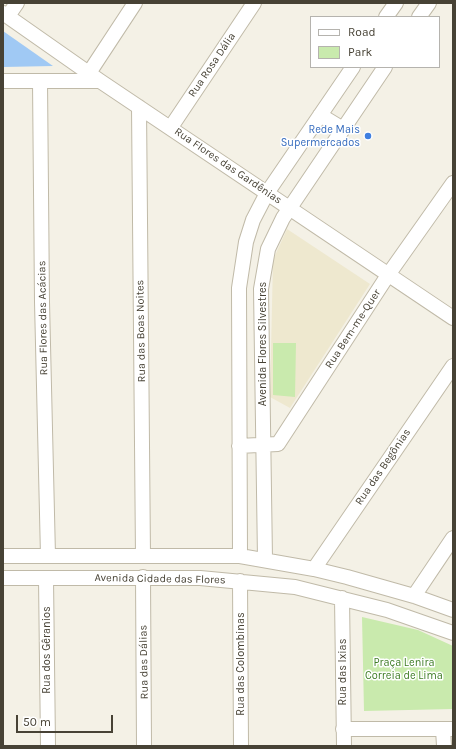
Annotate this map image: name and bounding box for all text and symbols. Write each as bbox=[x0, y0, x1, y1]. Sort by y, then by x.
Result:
legend bbox=[310, 16, 440, 68]
text: Road bbox=[348, 25, 376, 39]
street label: Rua Rosa Dália bbox=[186, 30, 238, 100]
text: Park bbox=[348, 45, 372, 59]
place label: Rede Mais Supermercados bbox=[281, 123, 360, 149]
street label: Rua Flores das Gardênias bbox=[172, 125, 284, 207]
marker: Rede Mais Supermercados bbox=[363, 131, 373, 141]
street label: Rua Flores das Acácias bbox=[35, 261, 51, 375]
street label: Rua das Boas Noites bbox=[134, 280, 148, 382]
street label: Avenida Flores Silvestres bbox=[256, 282, 270, 406]
street label: Rua Bem-me-Quer bbox=[322, 287, 384, 371]
street label: Rua das Begônias bbox=[353, 426, 413, 508]
street label: Avenida Cidade das Flores bbox=[94, 571, 226, 587]
street label: Rua dos Gêranios bbox=[40, 606, 54, 694]
street label: Rua das Colombinas bbox=[234, 612, 248, 716]
street label: Rua das Dálias bbox=[137, 625, 151, 699]
street label: Rua das Ixias bbox=[336, 639, 350, 705]
park label: Praça Lenira Correia de Lima bbox=[365, 656, 443, 682]
scale bar bbox=[18, 707, 115, 733]
text: 50 m bbox=[23, 715, 51, 729]

